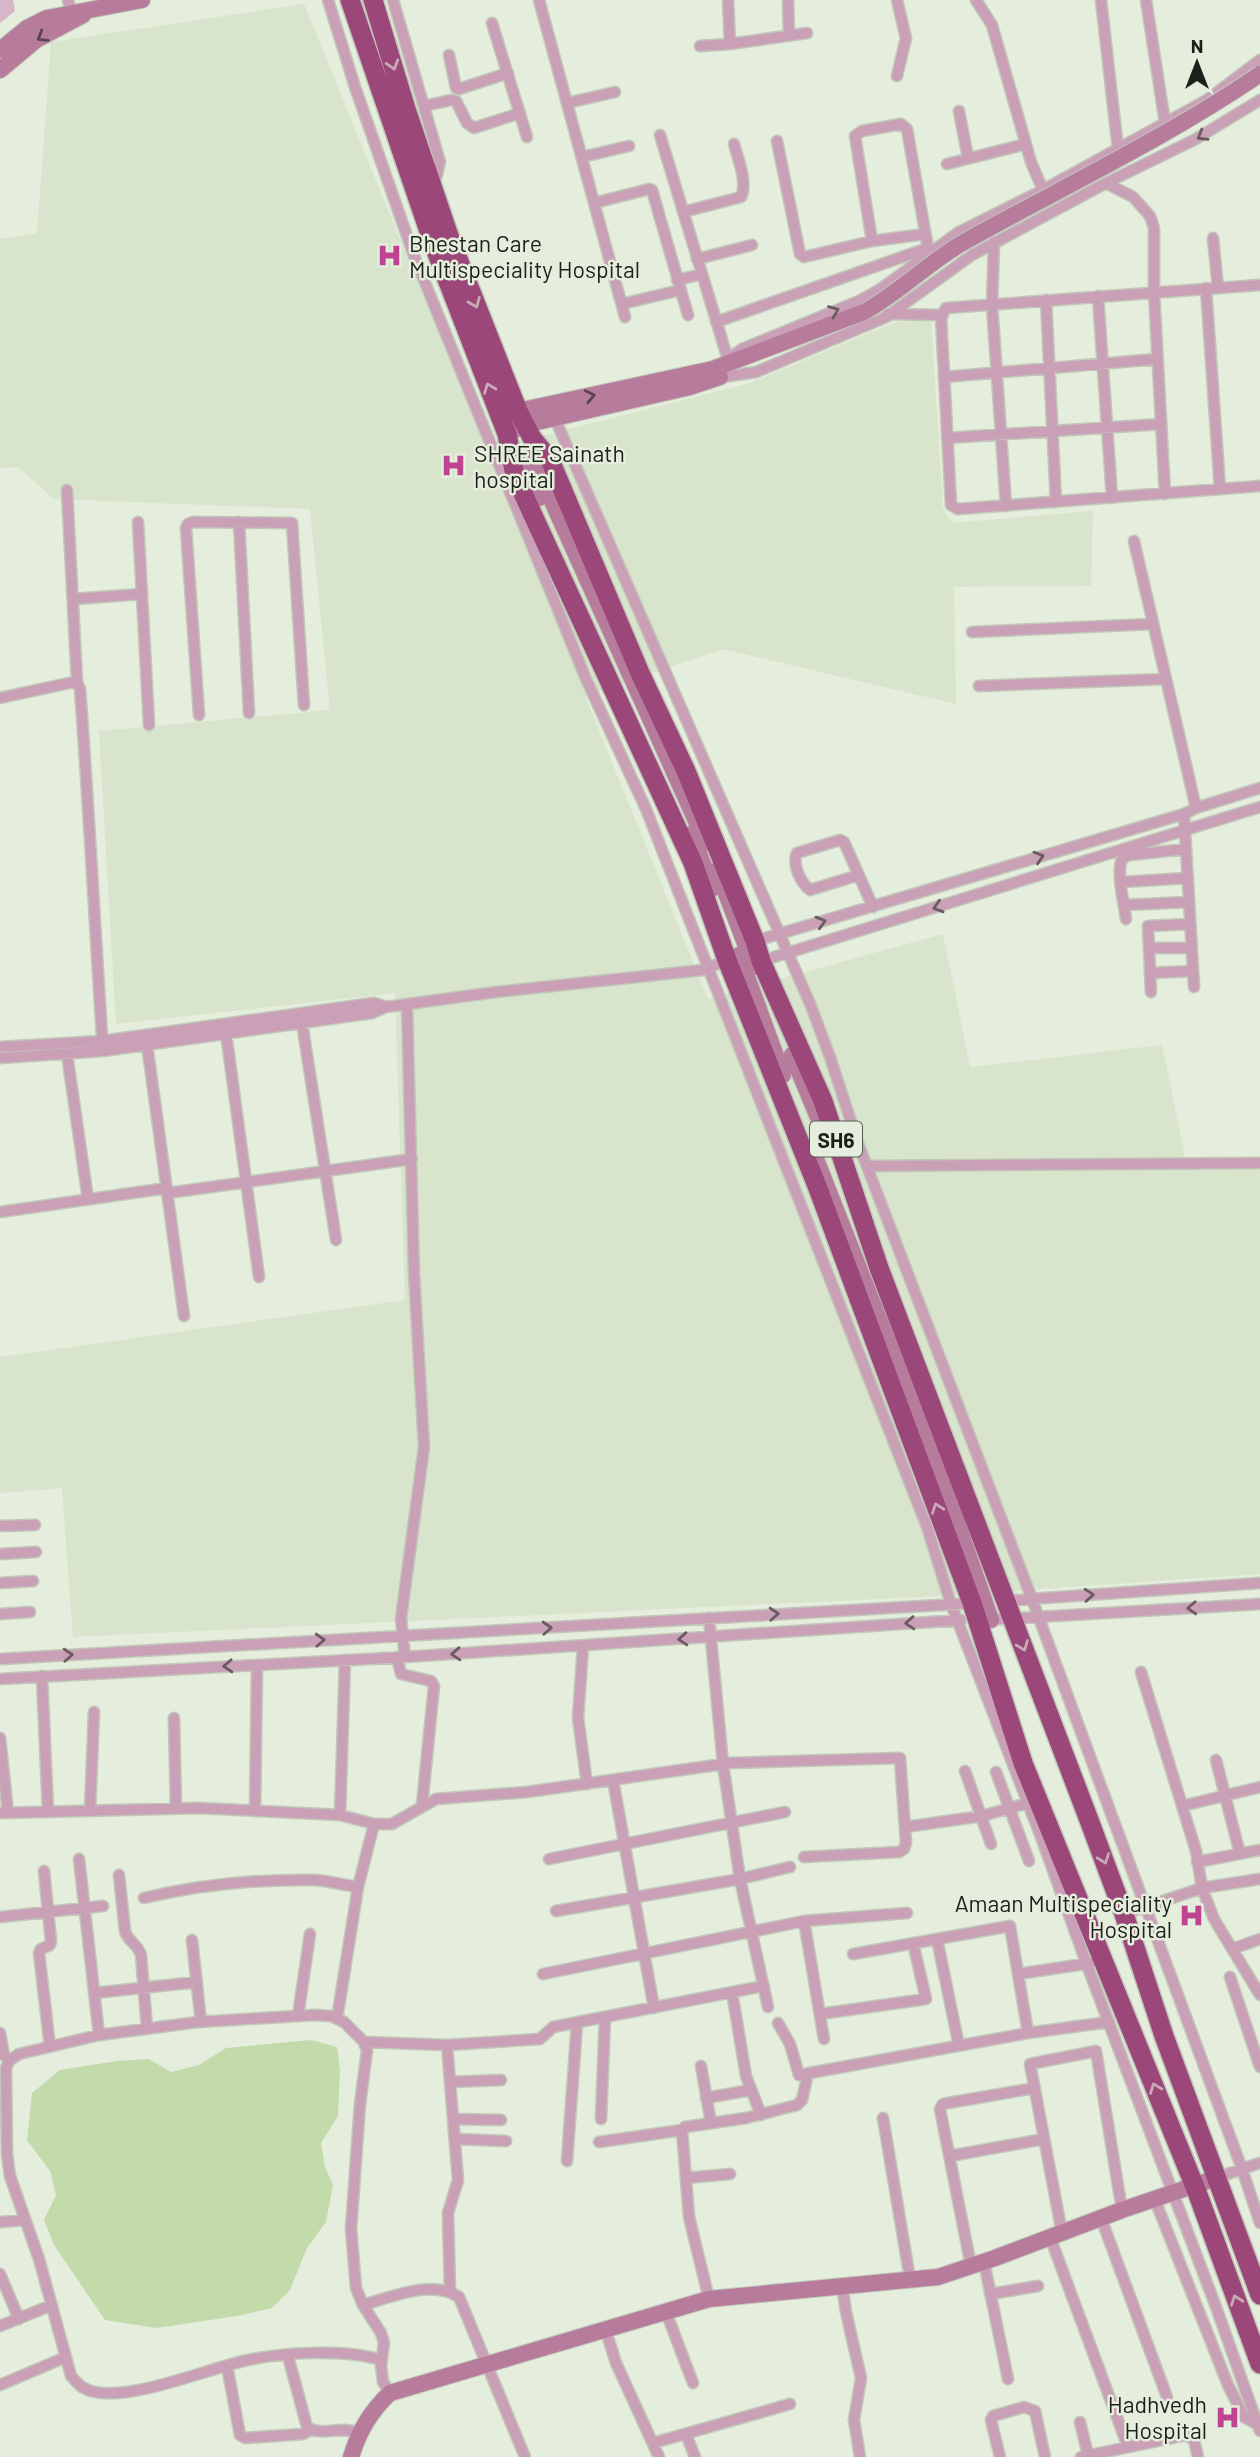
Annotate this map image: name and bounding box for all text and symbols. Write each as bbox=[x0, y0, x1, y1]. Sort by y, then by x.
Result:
north arrow bbox=[1162, 28, 1232, 98]
one-way arrow bbox=[37, 29, 50, 42]
text: N bbox=[1191, 34, 1203, 57]
one-way arrow bbox=[384, 59, 399, 71]
one-way arrow bbox=[1196, 127, 1209, 140]
place label: Bhestan Care Multispeciality Hospital bbox=[409, 229, 640, 283]
hospital icon: Bhestan Care Multispeciality Hospital bbox=[375, 242, 403, 270]
one-way arrow bbox=[467, 297, 481, 309]
one-way arrow bbox=[827, 305, 839, 319]
one-way arrow bbox=[483, 383, 497, 395]
one-way arrow bbox=[584, 389, 596, 404]
place label: SHREE Sainath hospital bbox=[474, 439, 625, 493]
hospital icon: SHREE Sainath hospital bbox=[440, 452, 468, 480]
one-way arrow bbox=[1033, 851, 1045, 866]
one-way arrow bbox=[932, 899, 944, 914]
one-way arrow bbox=[815, 916, 827, 930]
road number: SH6 bbox=[810, 1122, 862, 1156]
one-way arrow bbox=[931, 1503, 945, 1515]
one-way arrow bbox=[1084, 1588, 1095, 1603]
one-way arrow bbox=[1186, 1601, 1197, 1616]
one-way arrow bbox=[769, 1607, 780, 1622]
one-way arrow bbox=[904, 1616, 915, 1631]
one-way arrow bbox=[542, 1620, 553, 1635]
one-way arrow bbox=[677, 1632, 688, 1647]
one-way arrow bbox=[314, 1633, 325, 1648]
one-way arrow bbox=[1014, 1640, 1028, 1652]
one-way arrow bbox=[450, 1646, 461, 1661]
one-way arrow bbox=[63, 1648, 74, 1663]
one-way arrow bbox=[223, 1659, 234, 1674]
one-way arrow bbox=[1095, 1852, 1109, 1864]
place label: Amaan Multispeciality Hospital bbox=[955, 1889, 1172, 1943]
hospital icon: Amaan Multispeciality Hospital bbox=[1178, 1902, 1206, 1930]
one-way arrow bbox=[1149, 2082, 1163, 2094]
one-way arrow bbox=[1231, 2295, 1245, 2307]
place label: Hadhvedh Hospital bbox=[1108, 2390, 1207, 2444]
hospital icon: Hadhvedh Hospital bbox=[1213, 2403, 1241, 2431]

